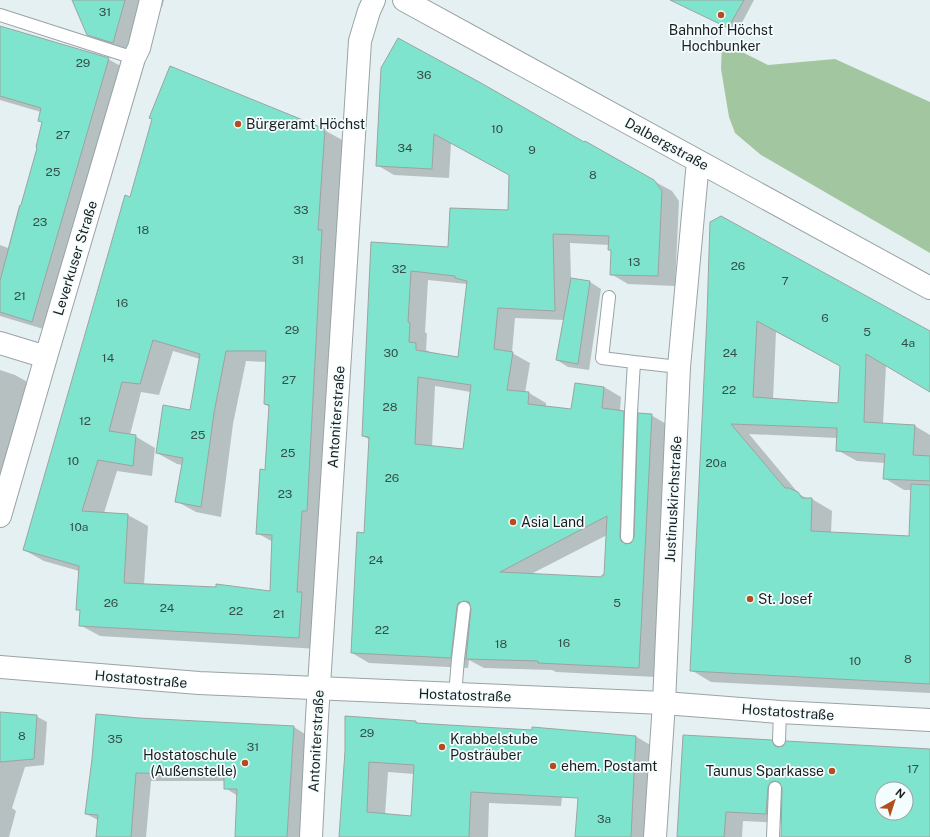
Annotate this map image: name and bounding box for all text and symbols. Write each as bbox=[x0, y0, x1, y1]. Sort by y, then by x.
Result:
house number: 31 bbox=[99, 5, 111, 19]
marker: Bahnhof Höchst Hochbunker bbox=[716, 10, 726, 20]
place label: Bahnhof Höchst Hochbunker bbox=[669, 22, 773, 54]
house number: 29 bbox=[76, 56, 90, 70]
house number: 36 bbox=[417, 68, 431, 82]
street label: Dalbergstraße bbox=[622, 114, 712, 174]
place label: Bürgeramt Höchst bbox=[246, 116, 365, 132]
marker: Bürgeramt Höchst bbox=[233, 119, 243, 129]
house number: 10 bbox=[491, 122, 503, 136]
house number: 27 bbox=[56, 128, 70, 142]
house number: 34 bbox=[397, 141, 413, 155]
house number: 9 bbox=[528, 143, 536, 157]
house number: 25 bbox=[46, 165, 61, 179]
house number: 8 bbox=[589, 168, 597, 182]
street label: Leverkuser Straße bbox=[50, 199, 100, 317]
house number: 33 bbox=[293, 203, 309, 217]
house number: 23 bbox=[33, 215, 47, 229]
house number: 18 bbox=[137, 223, 150, 237]
house number: 31 bbox=[292, 253, 304, 267]
house number: 13 bbox=[628, 255, 640, 269]
house number: 26 bbox=[731, 259, 745, 273]
house number: 32 bbox=[392, 262, 406, 276]
house number: 7 bbox=[781, 274, 789, 288]
house number: 21 bbox=[14, 289, 26, 303]
house number: 16 bbox=[116, 296, 128, 310]
house number: 6 bbox=[821, 311, 829, 325]
house number: 29 bbox=[285, 323, 299, 337]
house number: 5 bbox=[863, 325, 871, 339]
house number: 4a bbox=[901, 336, 915, 350]
house number: 30 bbox=[384, 346, 398, 360]
house number: 24 bbox=[723, 346, 738, 360]
house number: 14 bbox=[102, 351, 115, 365]
street label: Antoniterstraße bbox=[324, 365, 348, 469]
house number: 27 bbox=[282, 373, 296, 387]
house number: 22 bbox=[722, 383, 736, 397]
house number: 28 bbox=[383, 400, 398, 414]
house number: 12 bbox=[79, 414, 91, 428]
house number: 25 bbox=[191, 428, 206, 442]
street label: Justinuskirchstraße bbox=[662, 435, 684, 563]
house number: 25 bbox=[281, 446, 296, 460]
house number: 10 bbox=[67, 454, 79, 468]
house number: 20a bbox=[705, 456, 727, 470]
house number: 26 bbox=[385, 471, 399, 485]
house number: 23 bbox=[278, 487, 292, 501]
place label: Asia Land bbox=[521, 514, 584, 530]
marker: Asia Land bbox=[508, 517, 518, 527]
house number: 10a bbox=[70, 520, 88, 534]
house number: 24 bbox=[369, 553, 384, 567]
place label: St. Josef bbox=[758, 591, 813, 607]
marker: St. Josef bbox=[745, 594, 755, 604]
house number: 26 bbox=[104, 596, 118, 610]
house number: 5 bbox=[613, 596, 621, 610]
house number: 24 bbox=[160, 601, 175, 615]
house number: 22 bbox=[229, 604, 243, 618]
house number: 21 bbox=[273, 607, 285, 621]
house number: 22 bbox=[375, 623, 389, 637]
house number: 16 bbox=[558, 636, 570, 650]
house number: 18 bbox=[495, 637, 508, 651]
house number: 8 bbox=[904, 652, 912, 666]
house number: 10 bbox=[849, 654, 861, 668]
street label: Hostatostraße bbox=[94, 667, 188, 691]
street label: Hostatostraße bbox=[418, 685, 512, 705]
street label: Antoniterstraße bbox=[305, 689, 327, 793]
street label: Hostatostraße bbox=[741, 701, 835, 723]
house number: 29 bbox=[360, 726, 374, 740]
house number: 8 bbox=[18, 729, 26, 743]
place label: Krabbelstube Posträuber bbox=[450, 731, 538, 763]
house number: 35 bbox=[107, 732, 123, 746]
house number: 31 bbox=[247, 740, 259, 754]
marker: Krabbelstube Posträuber bbox=[437, 742, 447, 752]
place label: Hostatoschule (Außenstelle) bbox=[143, 747, 237, 779]
marker: Hostatoschule (Außenstelle) bbox=[240, 758, 250, 768]
place label: ehem. Postamt bbox=[561, 758, 658, 774]
marker: ehem. Postamt bbox=[548, 761, 558, 771]
house number: 17 bbox=[907, 762, 919, 776]
place label: Taunus Sparkasse bbox=[706, 763, 824, 779]
marker: Taunus Sparkasse bbox=[827, 766, 837, 776]
north arrow bbox=[874, 781, 914, 821]
text: N bbox=[893, 786, 907, 801]
house number: 3a bbox=[597, 812, 611, 826]

